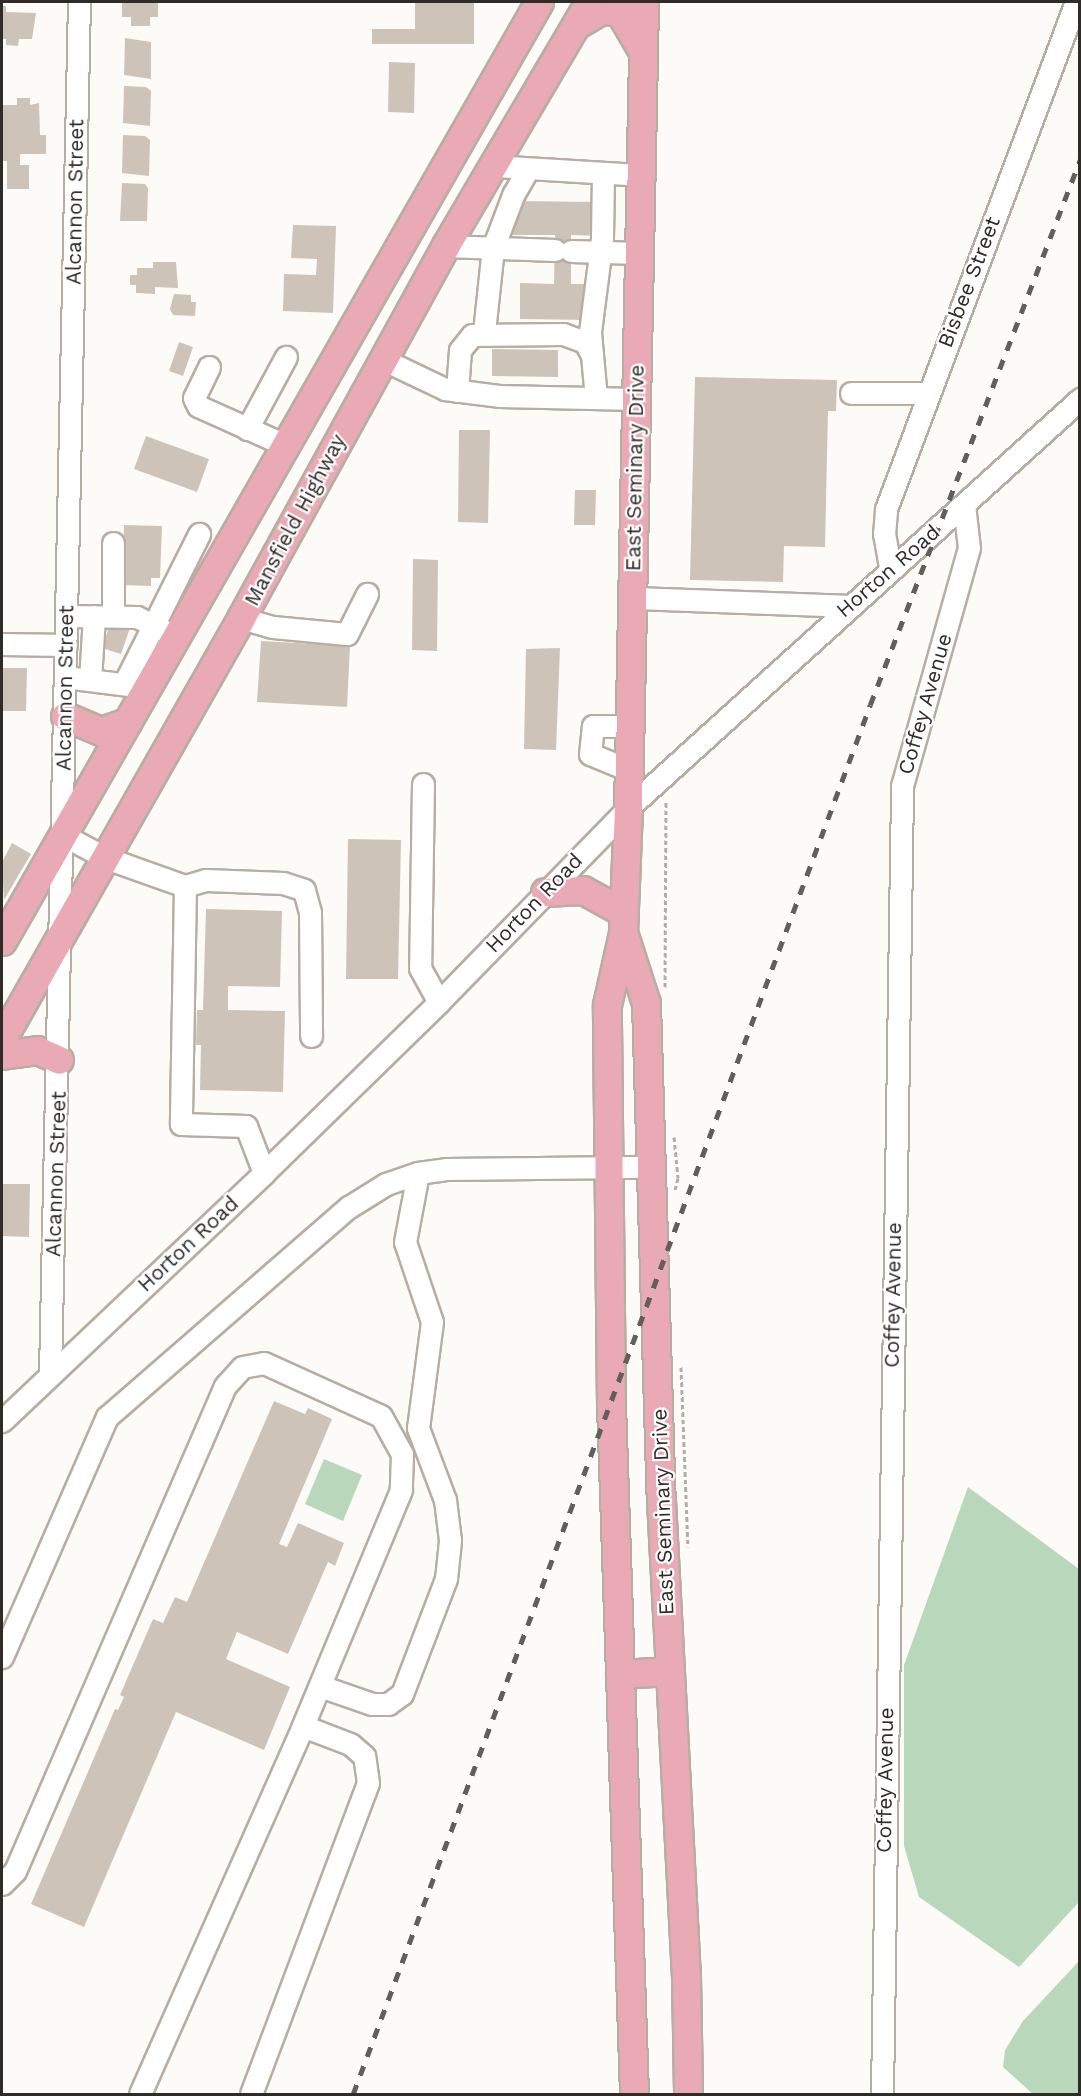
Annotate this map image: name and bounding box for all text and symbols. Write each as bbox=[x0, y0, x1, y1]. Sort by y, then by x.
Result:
street label: Alcannon Street bbox=[61, 119, 89, 285]
street label: Bisbee Street bbox=[932, 213, 1006, 351]
street label: East Seminary Drive bbox=[621, 364, 649, 572]
street label: Mansfield Highway bbox=[239, 430, 351, 610]
street label: Horton Road bbox=[831, 519, 945, 623]
street label: Alcannon Street bbox=[51, 605, 79, 771]
street label: Coffey Avenue bbox=[893, 630, 957, 778]
street label: Horton Road bbox=[480, 848, 588, 958]
street label: Alcannon Street bbox=[41, 1091, 71, 1257]
street label: Horton Road bbox=[132, 1191, 244, 1297]
street label: Coffey Avenue bbox=[879, 1221, 907, 1369]
street label: East Seminary Drive bbox=[647, 1408, 679, 1616]
street label: Coffey Avenue bbox=[871, 1706, 899, 1854]

